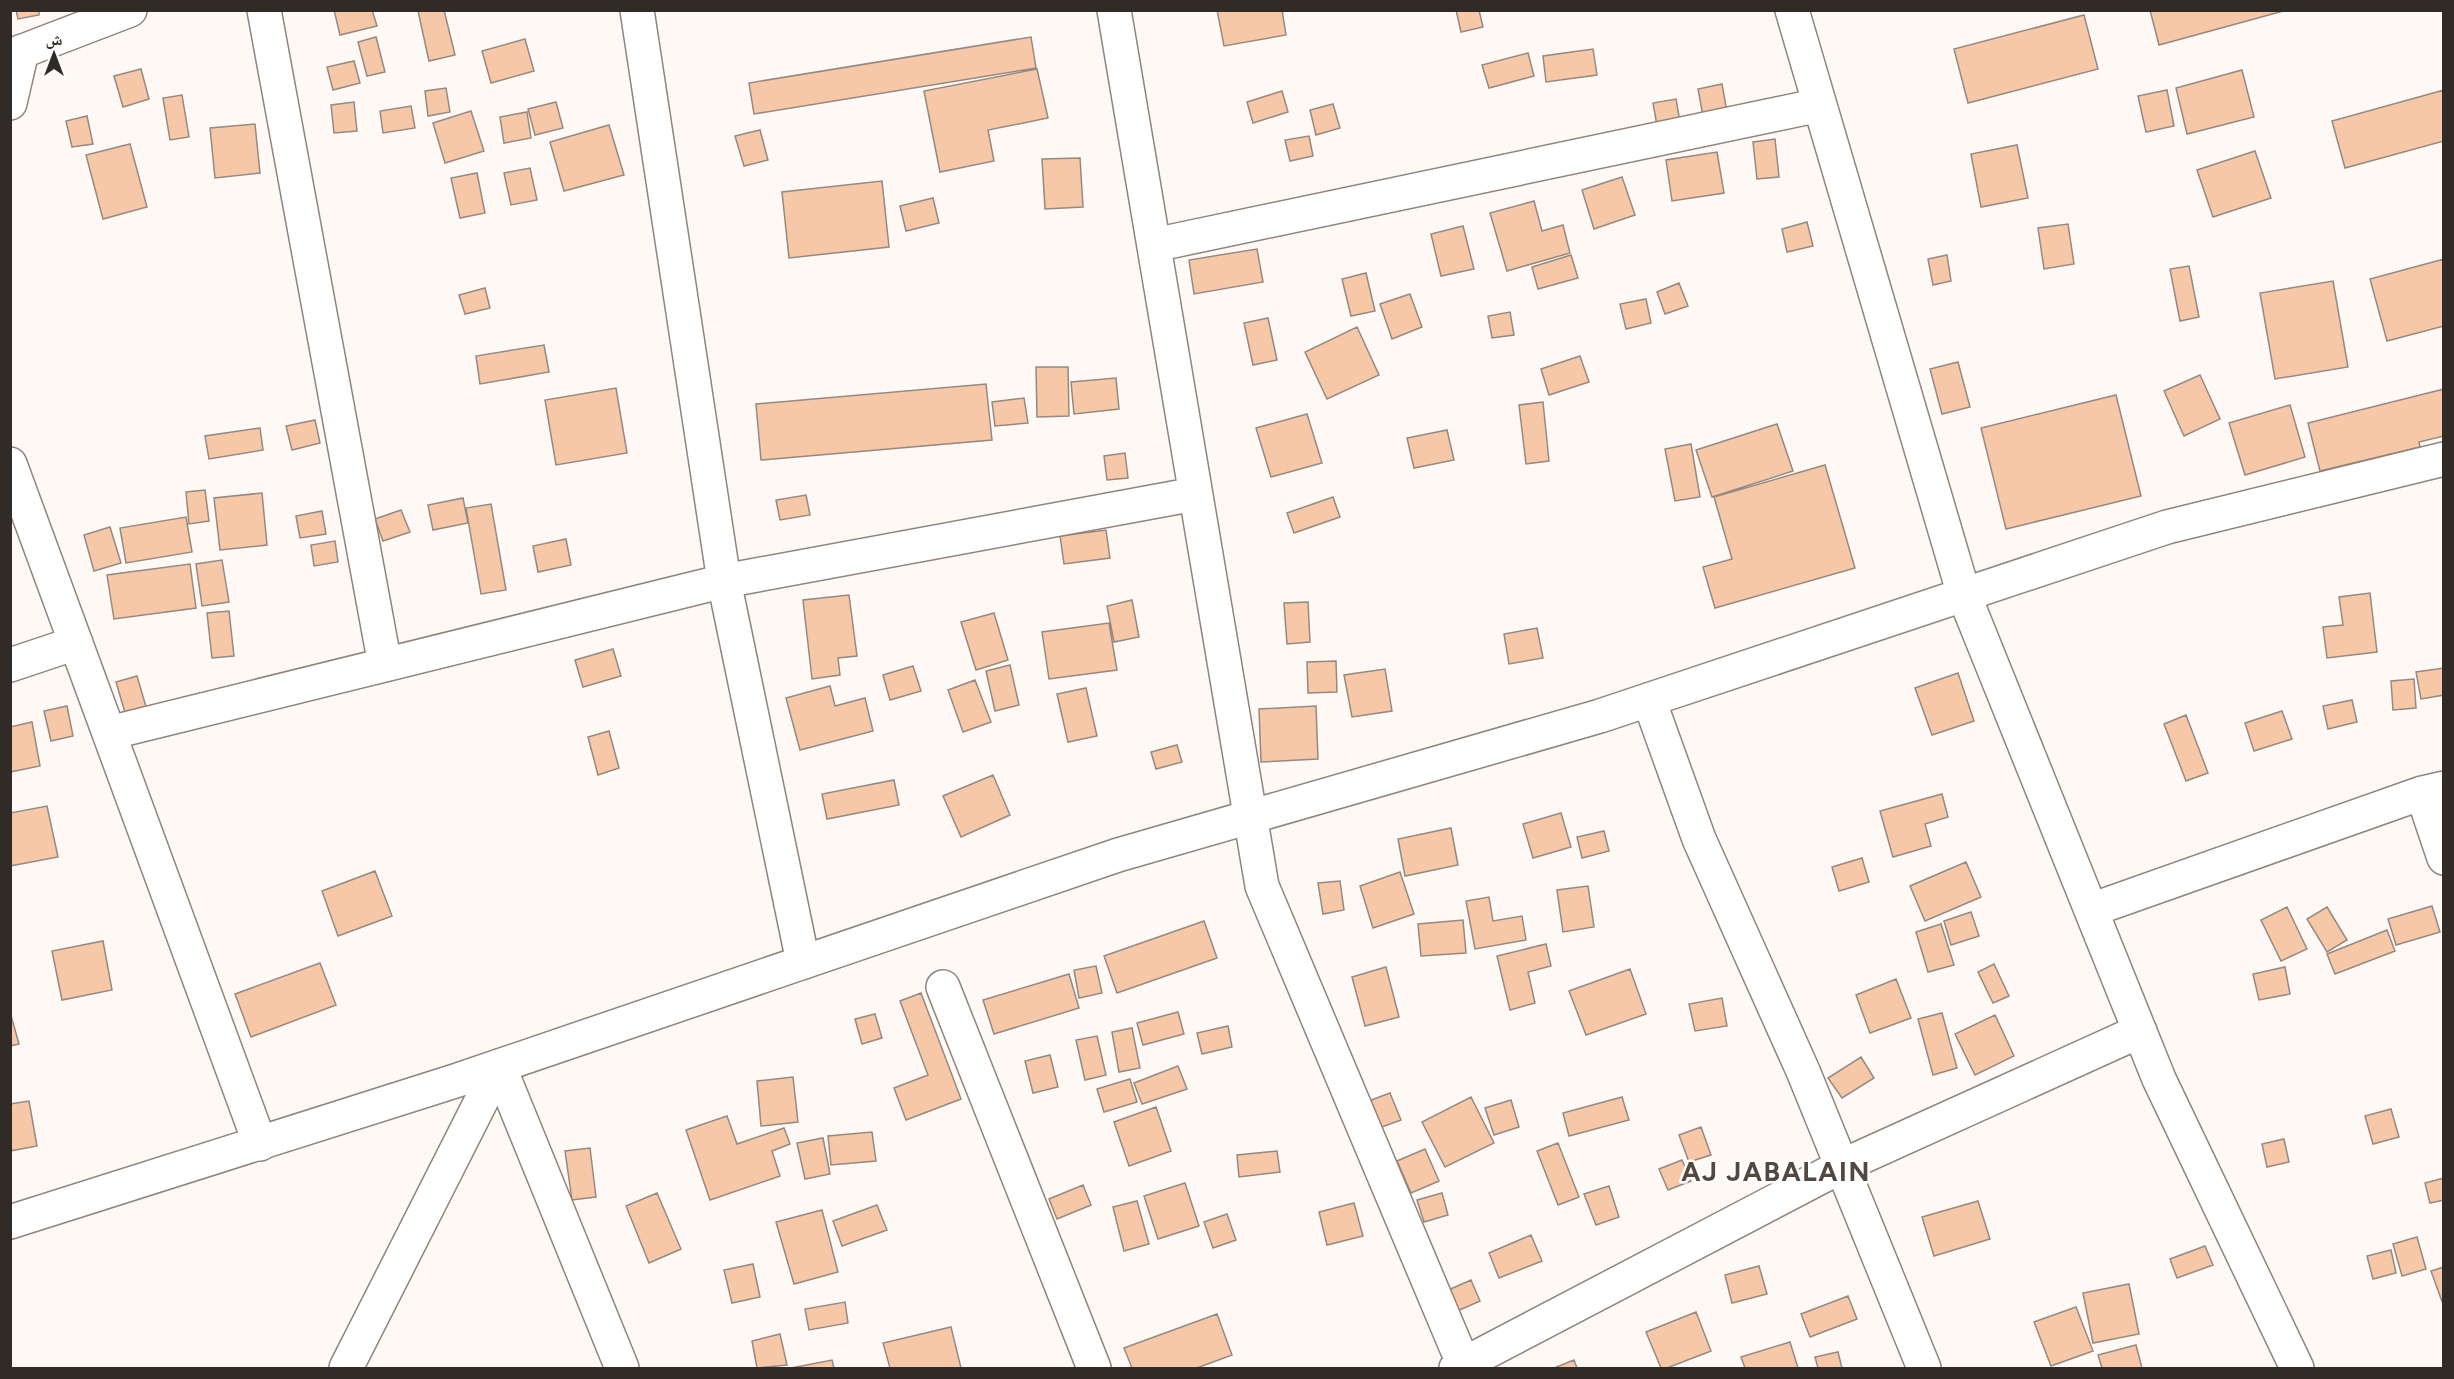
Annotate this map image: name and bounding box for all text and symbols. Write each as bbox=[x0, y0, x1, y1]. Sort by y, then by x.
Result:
north arrow bbox=[24, 24, 84, 84]
text: ش bbox=[46, 30, 63, 49]
district label: AJ JABALAIN bbox=[1681, 1155, 1871, 1188]

